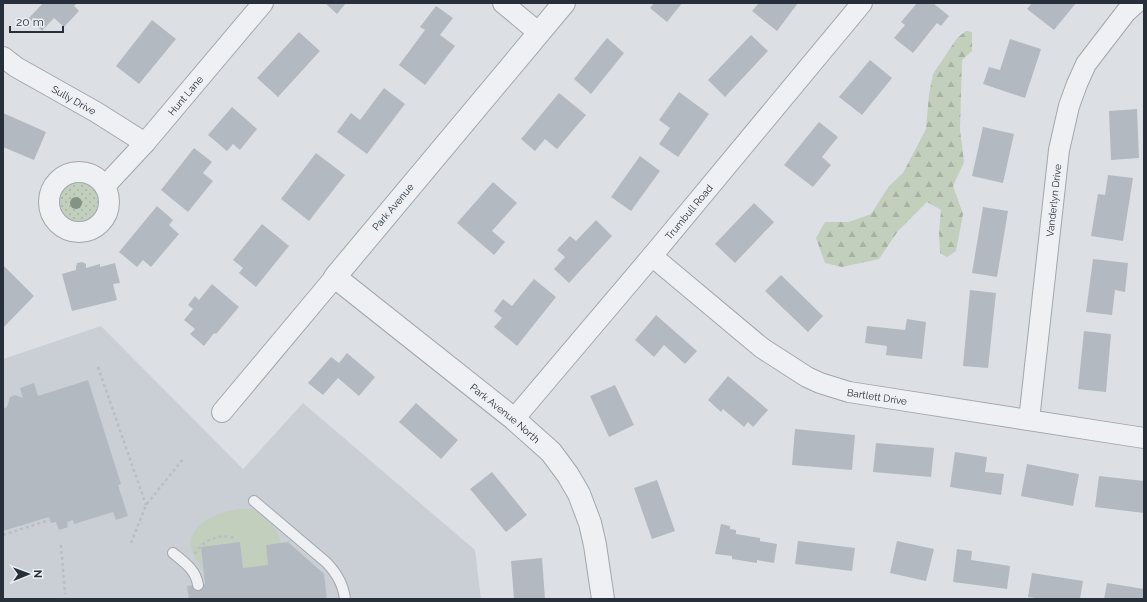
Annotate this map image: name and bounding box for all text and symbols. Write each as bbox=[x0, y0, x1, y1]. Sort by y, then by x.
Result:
scale bar bbox=[10, 8, 63, 34]
text: 20 m bbox=[16, 15, 44, 29]
street label: Hunt Lane bbox=[165, 73, 205, 117]
street label: Sully Drive bbox=[50, 83, 98, 117]
street label: Vanderlyn Drive bbox=[1044, 163, 1063, 237]
street label: Park Avenue bbox=[370, 181, 416, 233]
street label: Trumbull Road bbox=[663, 182, 715, 241]
street label: Park Avenue North bbox=[468, 381, 542, 445]
street label: Bartlett Drive bbox=[846, 386, 908, 407]
north arrow bbox=[8, 554, 48, 594]
text: N bbox=[31, 570, 44, 578]

